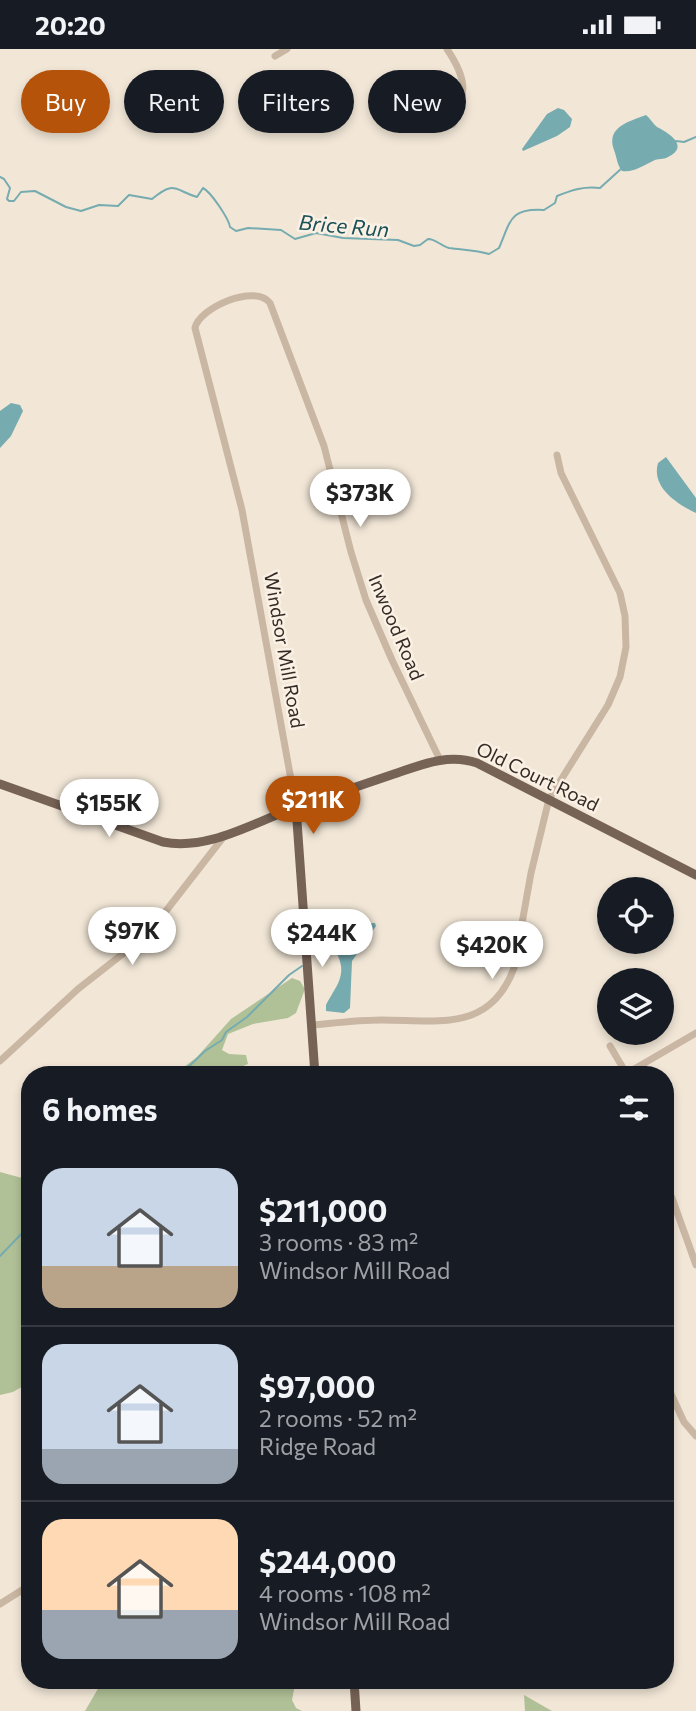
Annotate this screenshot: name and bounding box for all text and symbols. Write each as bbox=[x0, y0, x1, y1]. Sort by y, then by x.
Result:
text: 20:20 bbox=[35, 9, 106, 40]
chip: Buy bbox=[21, 70, 110, 133]
chip: Rent bbox=[124, 70, 224, 133]
chip: Filters bbox=[238, 70, 354, 133]
chip: New bbox=[368, 70, 466, 133]
water label: Brice Run bbox=[298, 209, 390, 241]
pin: $373K bbox=[311, 469, 409, 529]
text: $373K bbox=[326, 478, 394, 506]
street label: Windsor Mill Road bbox=[260, 570, 310, 730]
street label: Inwood Road bbox=[364, 571, 430, 683]
street label: Old Court Road bbox=[473, 736, 603, 816]
pin: $211K bbox=[264, 777, 362, 836]
pin: $155K bbox=[60, 779, 158, 839]
text: $211K bbox=[281, 785, 345, 813]
text: $155K bbox=[76, 788, 142, 816]
map controls bbox=[597, 877, 674, 1045]
button: locate bbox=[597, 877, 674, 954]
pin: $97K bbox=[91, 907, 173, 967]
pin: $244K bbox=[273, 909, 371, 969]
text: $97K bbox=[104, 916, 160, 944]
text: $244K bbox=[287, 918, 357, 946]
pin: $420K bbox=[443, 921, 541, 981]
text: $420K bbox=[456, 930, 528, 958]
button: layers bbox=[597, 968, 674, 1045]
icon: filters bbox=[615, 1089, 653, 1127]
text: 6 homes bbox=[42, 1090, 157, 1127]
text: $211,000 bbox=[259, 1191, 387, 1228]
icon: home bbox=[98, 1196, 182, 1280]
text: 3 rooms · 83 m² bbox=[259, 1228, 418, 1256]
text: Windsor Mill Road bbox=[259, 1256, 450, 1284]
text: $97,000 bbox=[259, 1367, 375, 1404]
icon: home bbox=[98, 1372, 182, 1456]
text: 2 rooms · 52 m² bbox=[259, 1404, 417, 1432]
text: Ridge Road bbox=[259, 1432, 376, 1460]
text: $244,000 bbox=[259, 1542, 396, 1579]
icon: home bbox=[98, 1547, 182, 1631]
text: 4 rooms · 108 m² bbox=[259, 1579, 431, 1607]
text: Windsor Mill Road bbox=[259, 1607, 450, 1635]

